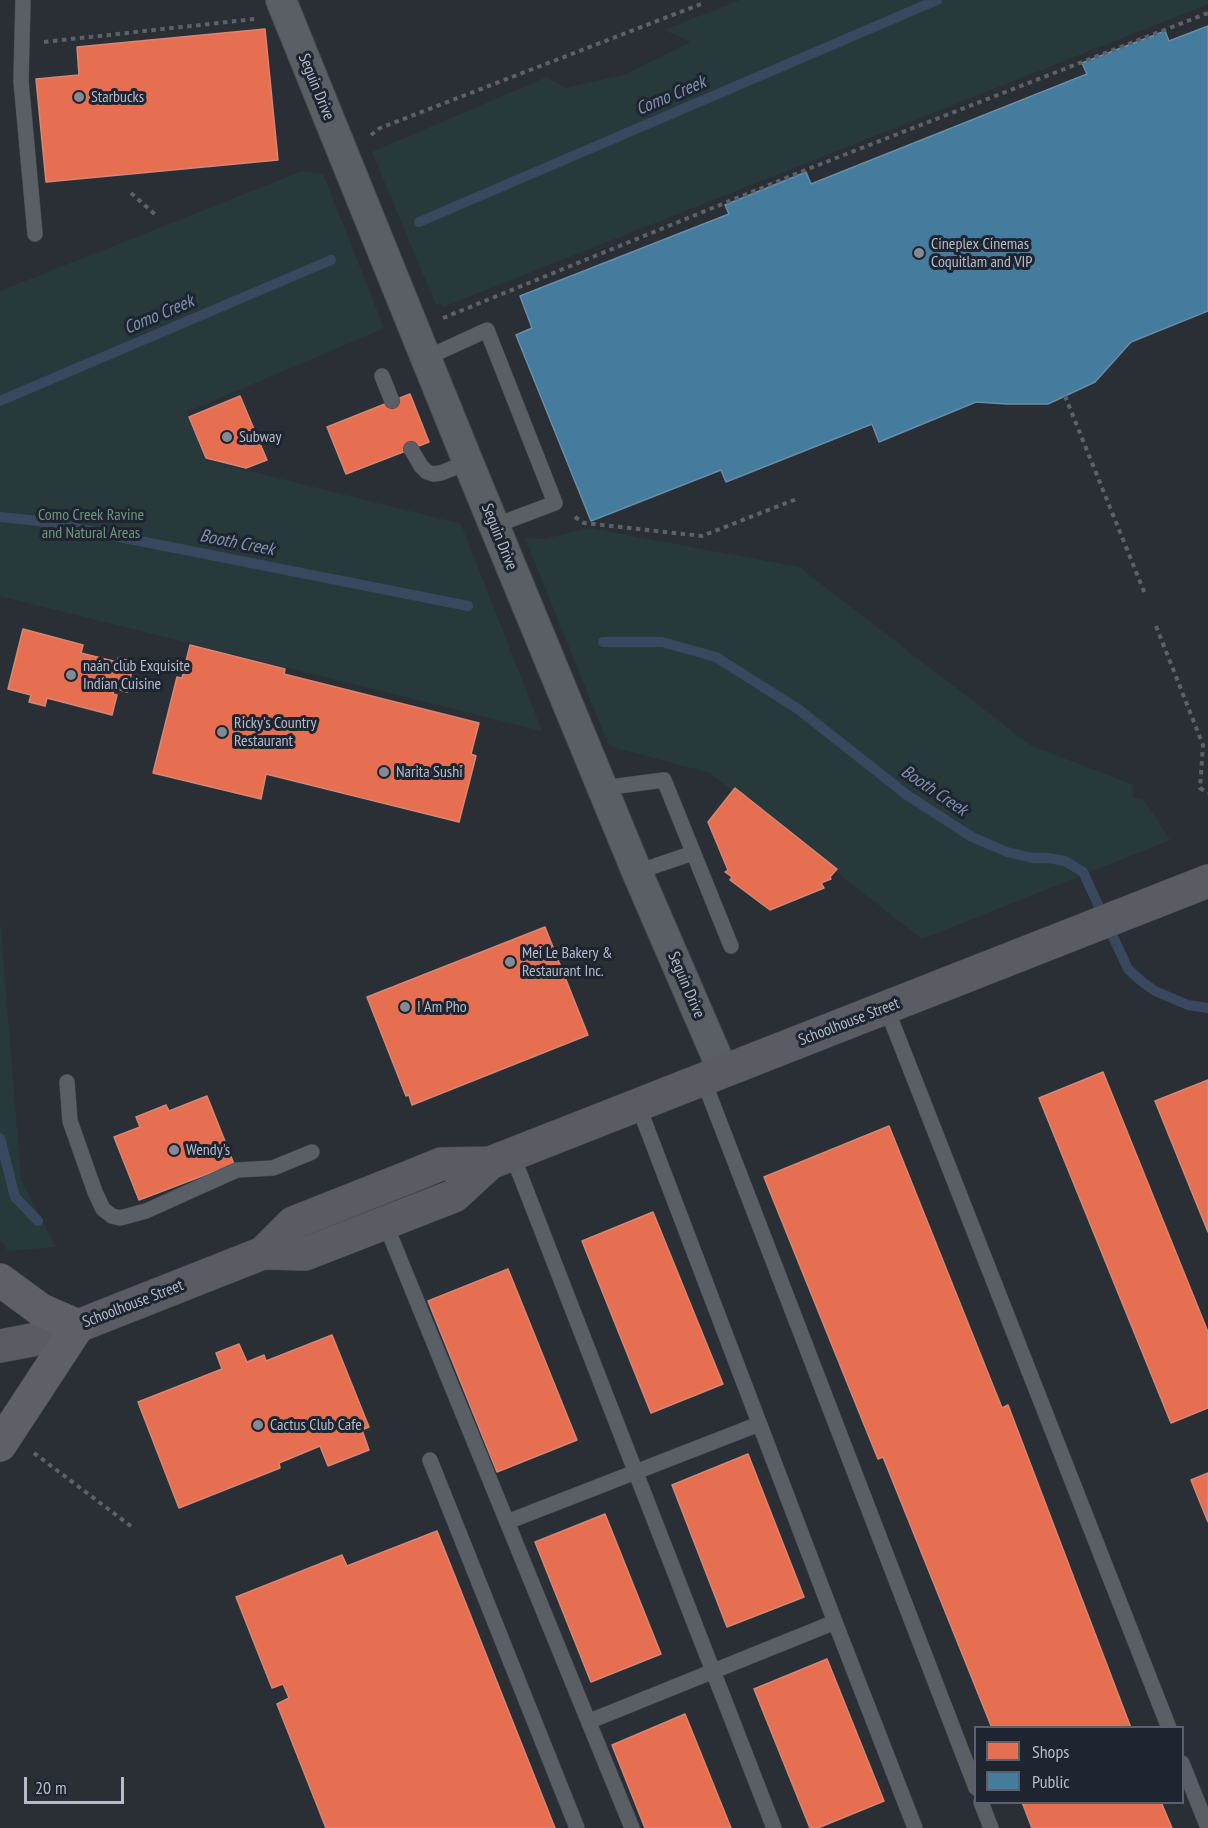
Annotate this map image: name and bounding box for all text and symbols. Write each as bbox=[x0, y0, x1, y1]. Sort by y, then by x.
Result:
street label: Seguin Drive bbox=[294, 51, 338, 123]
water label: Como Creek bbox=[633, 72, 709, 120]
place label: Starbucks bbox=[91, 87, 144, 107]
marker: Starbucks bbox=[72, 90, 86, 104]
place label: Cineplex Cinemas Coquitlam and VIP bbox=[931, 234, 1033, 272]
marker: Cineplex Cinemas Coquitlam and VIP bbox=[912, 246, 926, 260]
water label: Como Creek bbox=[121, 291, 197, 339]
place label: Subway bbox=[239, 427, 281, 447]
marker: Subway bbox=[220, 430, 234, 444]
street label: Seguin Drive bbox=[477, 501, 521, 573]
park label: Como Creek Ravine and Natural Areas bbox=[38, 505, 144, 543]
water label: Booth Creek bbox=[198, 525, 276, 561]
place label: naán club Exquisite Indian Cuisine bbox=[83, 656, 190, 694]
marker: naán club Exquisite Indian Cuisine bbox=[64, 668, 78, 682]
place label: Ricky's Country Restaurant bbox=[234, 713, 316, 751]
marker: Ricky's Country Restaurant bbox=[215, 725, 229, 739]
water label: Booth Creek bbox=[897, 761, 971, 821]
place label: Narita Sushi bbox=[396, 762, 463, 782]
marker: Narita Sushi bbox=[377, 765, 391, 779]
place label: Mei Le Bakery & Restaurant Inc. bbox=[522, 943, 612, 981]
street label: Seguin Drive bbox=[663, 949, 709, 1021]
marker: Mei Le Bakery & Restaurant Inc. bbox=[503, 955, 517, 969]
street label: Schoolhouse Street bbox=[796, 994, 902, 1050]
place label: I Am Pho bbox=[417, 997, 467, 1017]
marker: I Am Pho bbox=[398, 1000, 412, 1014]
place label: Wendy's bbox=[186, 1140, 230, 1160]
marker: Wendy's bbox=[167, 1143, 181, 1157]
street label: Schoolhouse Street bbox=[80, 1276, 186, 1332]
place label: Cactus Club Cafe bbox=[270, 1415, 362, 1435]
marker: Cactus Club Cafe bbox=[251, 1418, 265, 1432]
legend bbox=[974, 1726, 1184, 1804]
text: Shops bbox=[1032, 1740, 1069, 1763]
scale bar bbox=[27, 1765, 128, 1803]
text: Public bbox=[1032, 1770, 1070, 1793]
text: 20 m bbox=[35, 1776, 67, 1799]

